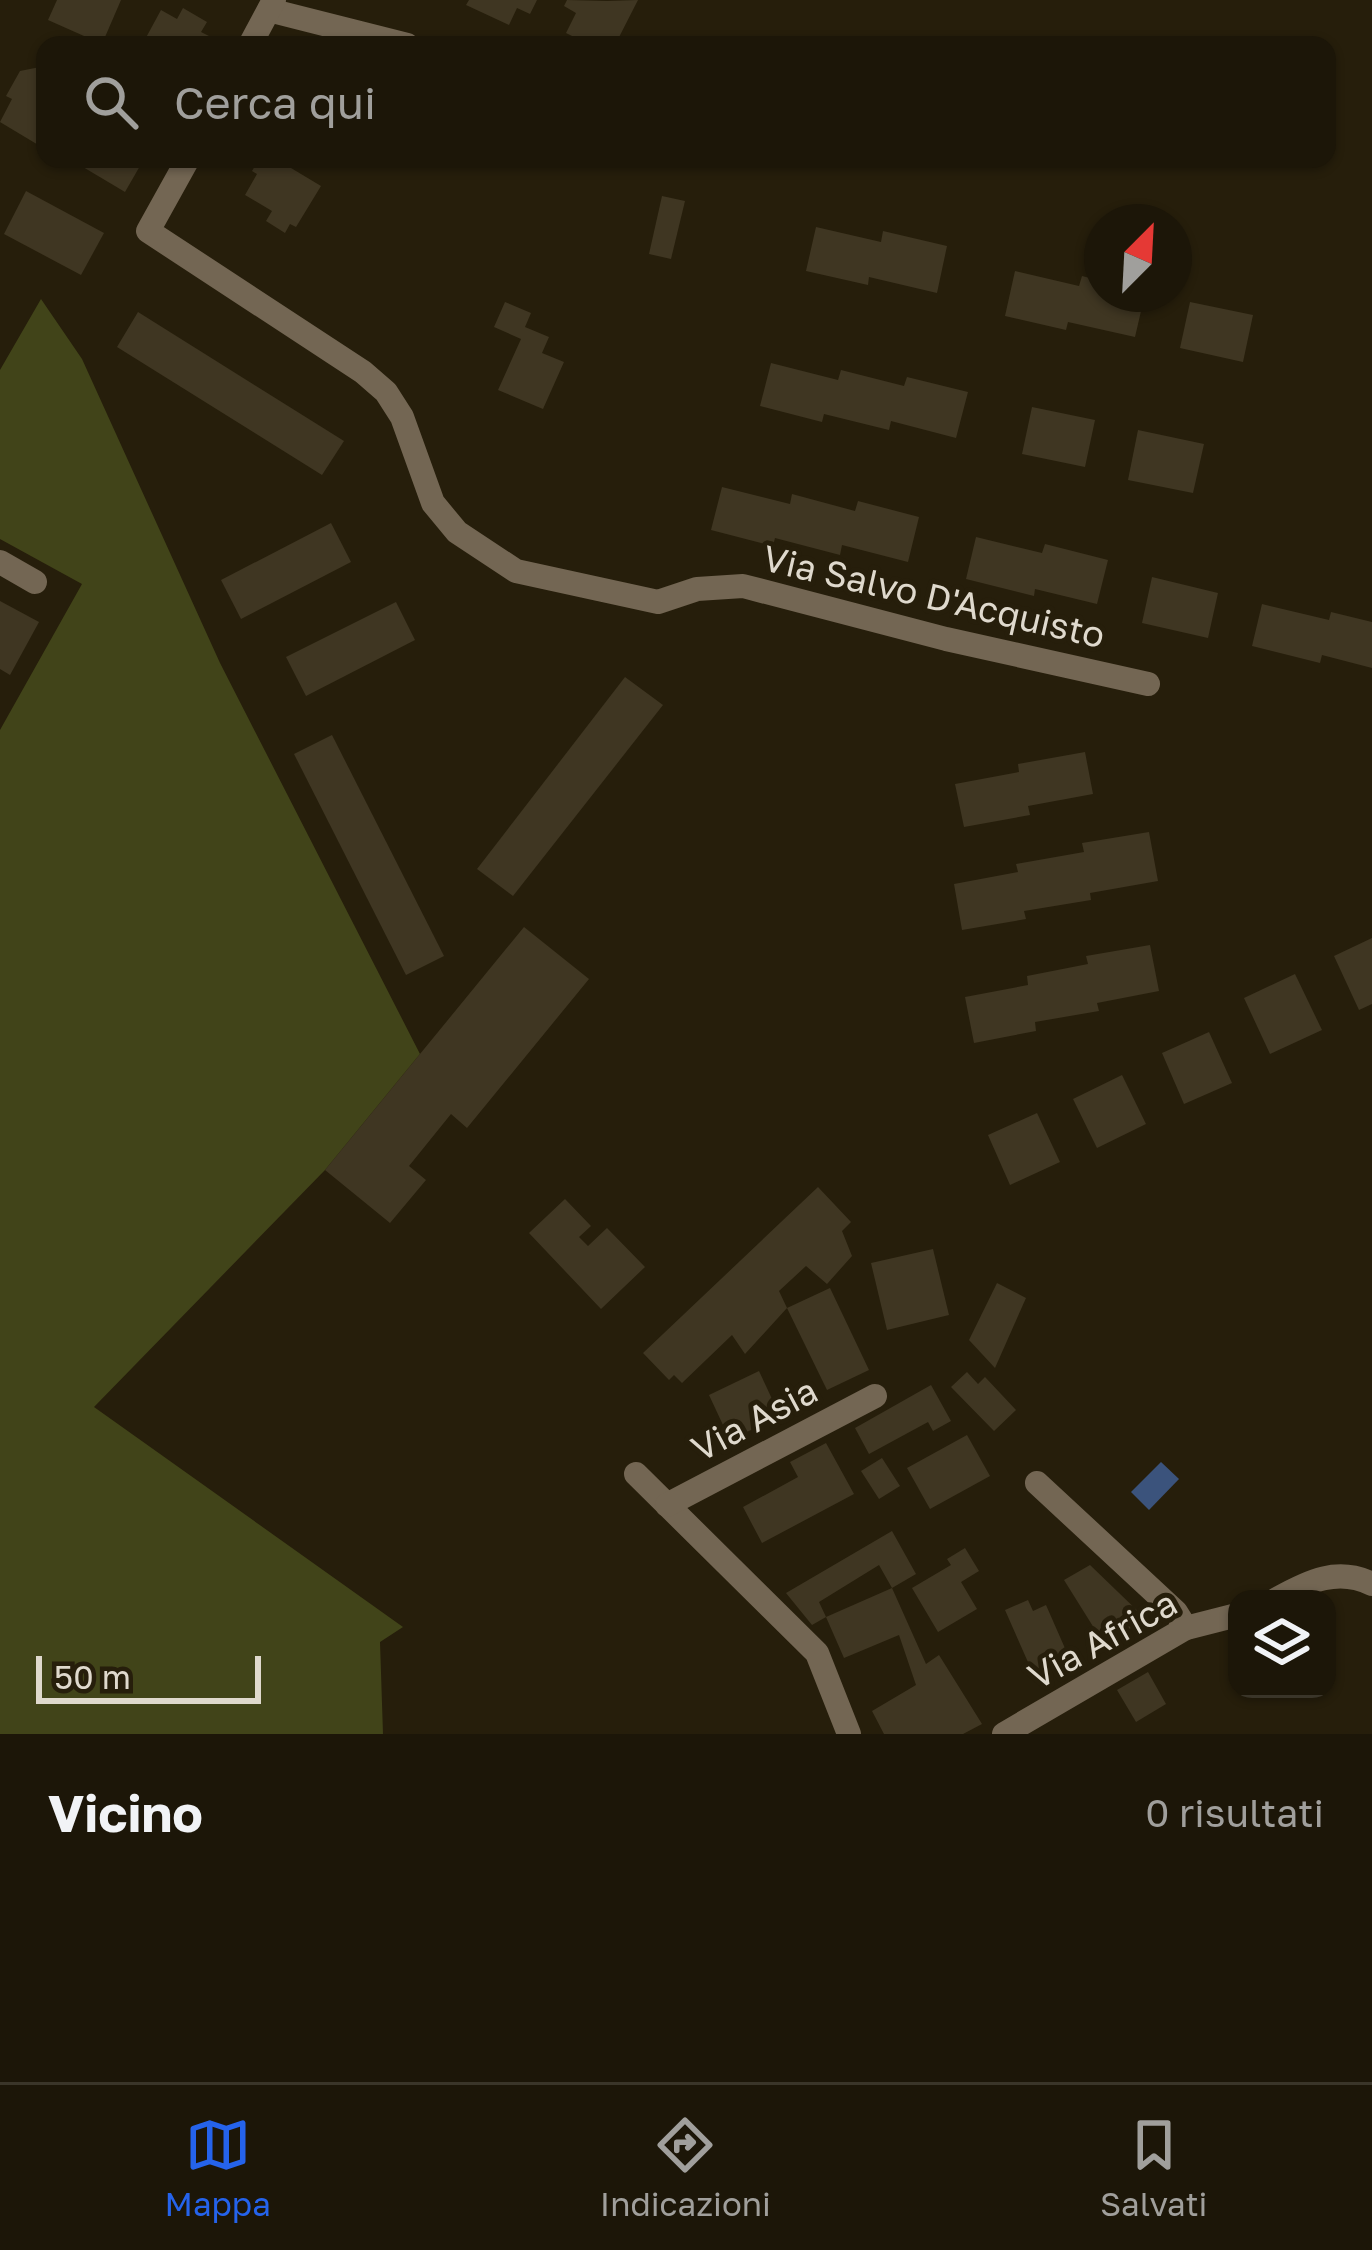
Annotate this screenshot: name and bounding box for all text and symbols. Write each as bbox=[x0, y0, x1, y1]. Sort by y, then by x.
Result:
search box bbox=[36, 36, 1336, 168]
icon: search bbox=[78, 69, 144, 135]
text: Cerca qui bbox=[174, 75, 376, 129]
north arrow bbox=[1084, 204, 1192, 312]
street label: Via Salvo D'Acquisto bbox=[759, 536, 1109, 656]
street label: Via Asia bbox=[684, 1368, 824, 1470]
street label: Via Africa bbox=[1020, 1581, 1184, 1697]
map controls bbox=[1228, 1590, 1336, 1698]
button: layers bbox=[1228, 1590, 1336, 1698]
scale bar bbox=[36, 1650, 261, 1703]
text: 50 m bbox=[54, 1657, 131, 1696]
text: Vicino bbox=[48, 1782, 203, 1843]
text: 0 risultati bbox=[1145, 1789, 1324, 1836]
tab: Mappa bbox=[165, 2112, 271, 2223]
tab: Indicazioni bbox=[600, 2112, 771, 2223]
tab: Salvati bbox=[1100, 2112, 1207, 2223]

